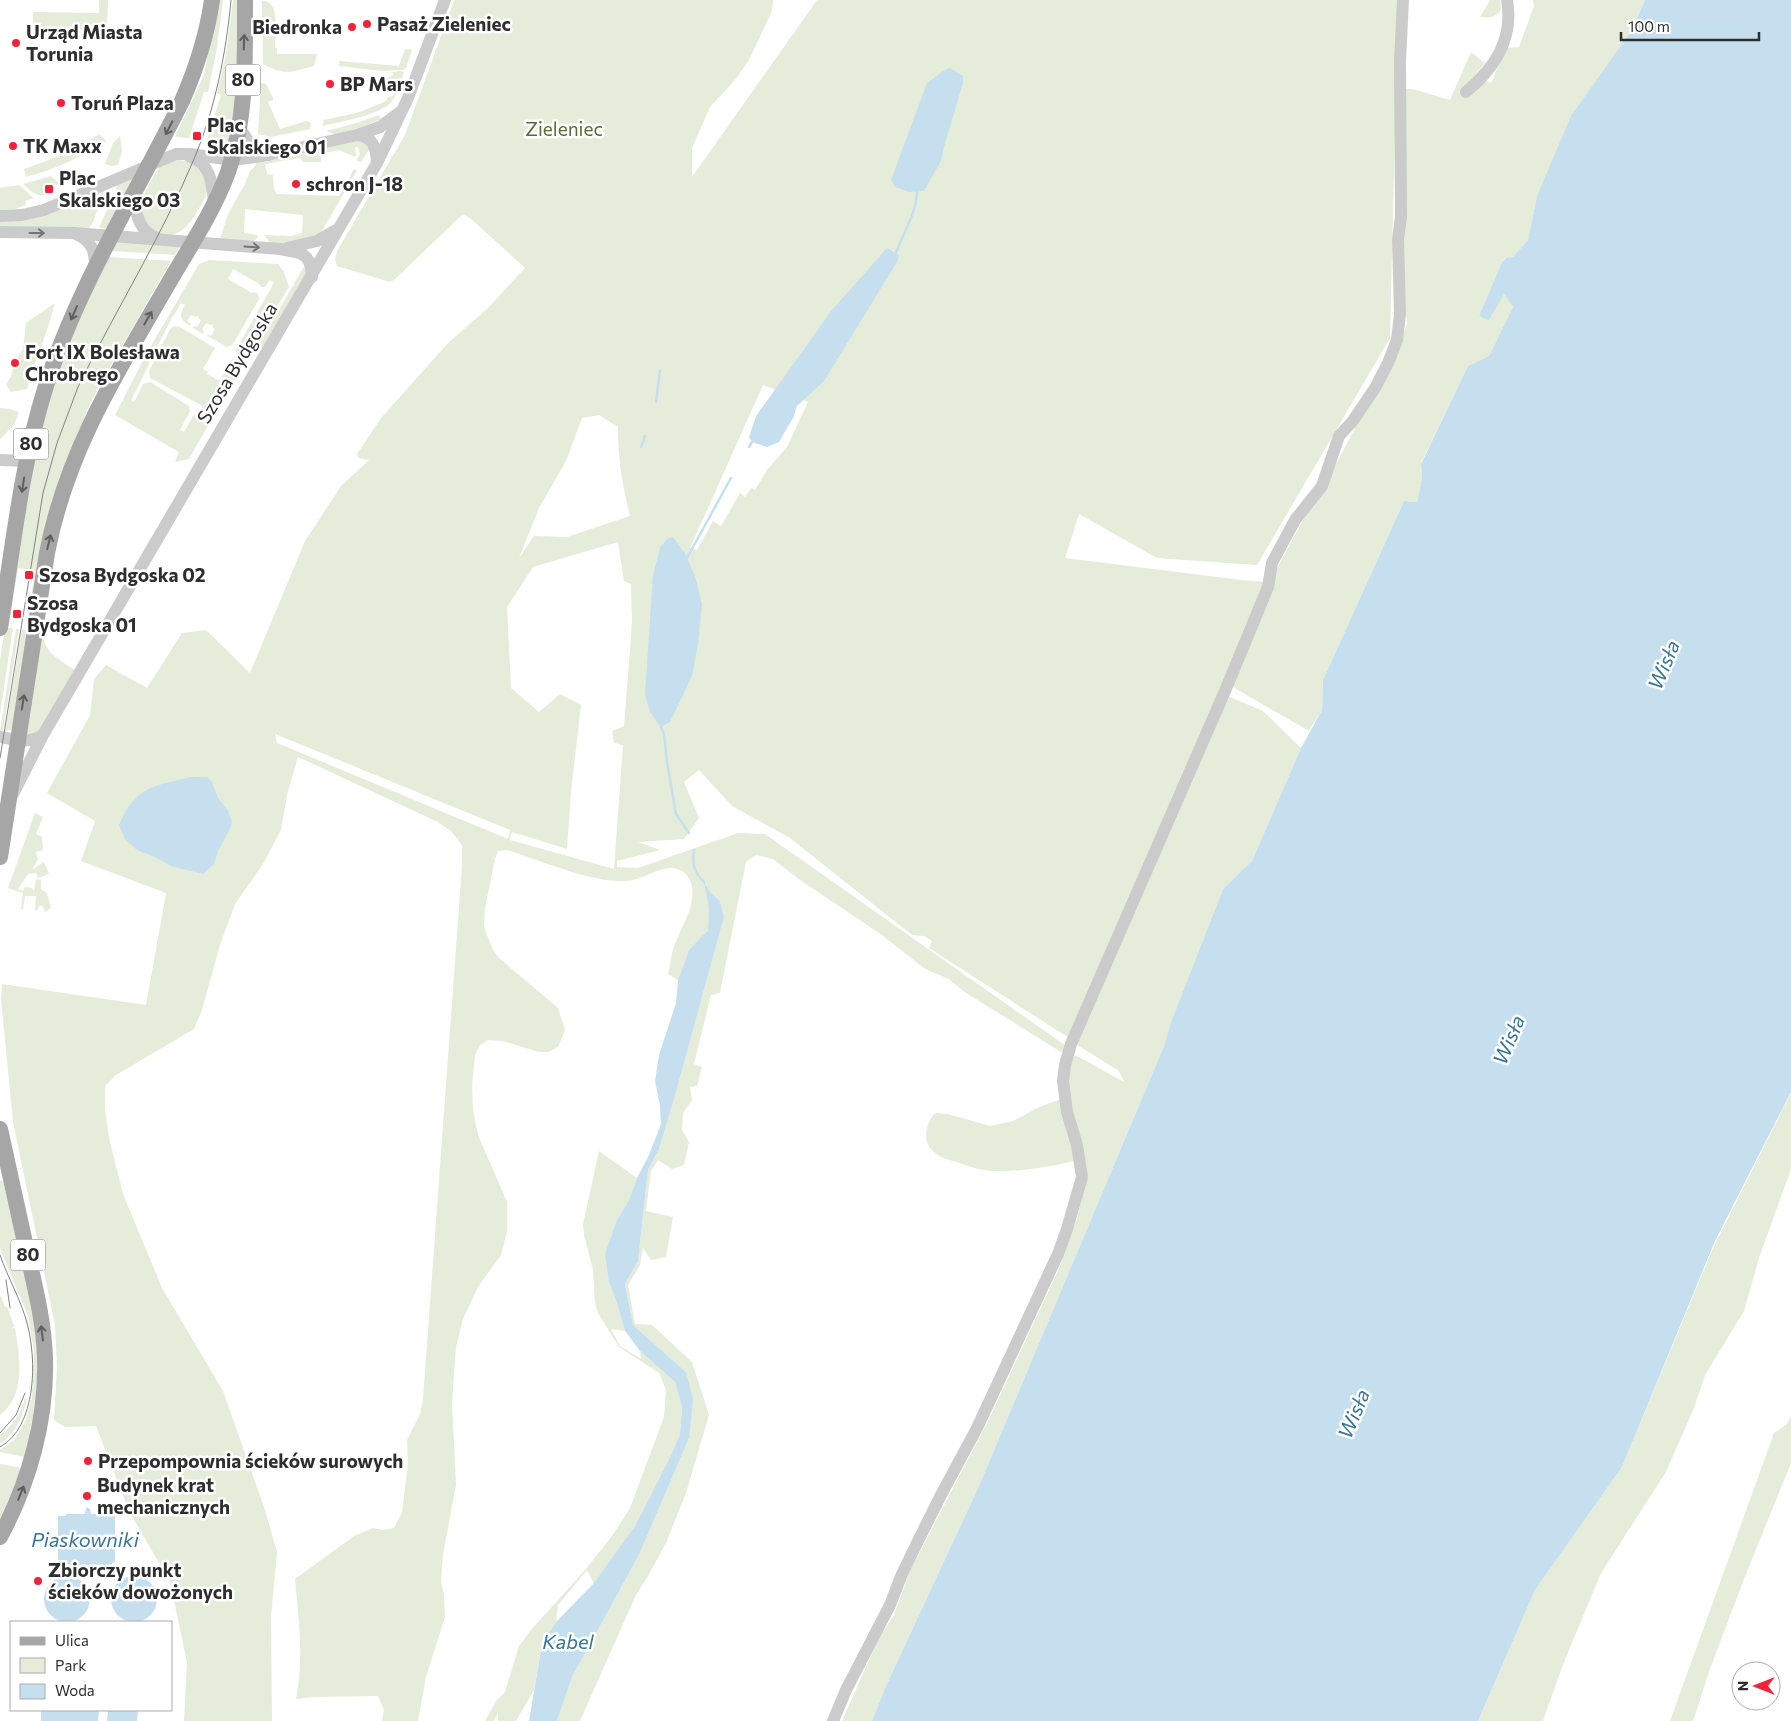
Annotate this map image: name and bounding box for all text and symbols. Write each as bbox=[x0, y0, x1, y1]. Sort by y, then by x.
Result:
scale bar bbox=[1621, 10, 1758, 42]
place label: Pasaż Zieleniec bbox=[377, 12, 511, 35]
place label: Biedronka bbox=[252, 15, 342, 38]
text: 100 m bbox=[1628, 17, 1670, 35]
marker: Pasaż Zieleniec bbox=[361, 18, 373, 30]
place label: Urząd Miasta Torunia bbox=[26, 20, 143, 65]
marker: Biedronka bbox=[346, 21, 358, 33]
one-way arrow bbox=[239, 34, 249, 50]
marker: Urząd Miasta Torunia bbox=[10, 37, 22, 49]
road number: 80 bbox=[226, 64, 260, 96]
place label: BP Mars bbox=[340, 72, 413, 95]
marker: BP Mars bbox=[324, 78, 336, 90]
place label: Toruń Plaza bbox=[71, 91, 174, 114]
marker: Toruń Plaza bbox=[55, 97, 67, 109]
place label: Plac Skalskiego 01 bbox=[207, 113, 326, 158]
park label: Zieleniec bbox=[525, 117, 603, 140]
one-way arrow bbox=[164, 120, 173, 135]
marker: Plac Skalskiego 01 bbox=[191, 130, 203, 142]
place label: TK Maxx bbox=[23, 134, 102, 157]
marker: TK Maxx bbox=[7, 140, 19, 152]
place label: Plac Skalskiego 03 bbox=[59, 166, 180, 211]
place label: schron J-18 bbox=[306, 172, 403, 195]
marker: schron J-18 bbox=[290, 178, 302, 190]
marker: Plac Skalskiego 03 bbox=[43, 183, 55, 195]
one-way arrow bbox=[28, 228, 45, 238]
one-way arrow bbox=[244, 242, 260, 252]
street label: Szosa Bydgoska bbox=[191, 298, 282, 427]
one-way arrow bbox=[69, 305, 79, 320]
one-way arrow bbox=[144, 312, 154, 326]
place label: Fort IX Bolesława Chrobrego bbox=[25, 340, 180, 385]
marker: Fort IX Bolesława Chrobrego bbox=[9, 357, 21, 369]
road number: 80 bbox=[14, 428, 48, 459]
one-way arrow bbox=[18, 477, 28, 493]
one-way arrow bbox=[45, 535, 55, 551]
place label: Szosa Bydgoska 02 bbox=[39, 563, 206, 586]
marker: Szosa Bydgoska 02 bbox=[23, 569, 35, 581]
place label: Szosa Bydgoska 01 bbox=[27, 591, 137, 636]
marker: Szosa Bydgoska 01 bbox=[11, 608, 23, 620]
water label: Wisła bbox=[1642, 636, 1684, 693]
one-way arrow bbox=[19, 695, 29, 711]
water label: Wisła bbox=[1487, 1011, 1529, 1068]
road number: 80 bbox=[10, 1240, 46, 1270]
one-way arrow bbox=[37, 1325, 47, 1341]
water label: Wisła bbox=[1332, 1385, 1374, 1442]
place label: Przepompownia ścieków surowych bbox=[98, 1449, 403, 1472]
marker: Przepompownia ścieków surowych bbox=[82, 1455, 94, 1467]
place label: Budynek krat mechanicznych bbox=[97, 1473, 230, 1518]
one-way arrow bbox=[17, 1486, 26, 1501]
marker: Budynek krat mechanicznych bbox=[81, 1490, 93, 1502]
water label: Piaskowniki bbox=[31, 1527, 140, 1551]
place label: Zbiorczy punkt ścieków dowożonych bbox=[48, 1558, 233, 1603]
marker: Zbiorczy punkt ścieków dowożonych bbox=[32, 1575, 44, 1587]
legend bbox=[10, 1621, 172, 1711]
water label: Kabel bbox=[542, 1629, 595, 1653]
text: Ulica bbox=[55, 1631, 89, 1649]
text: Park bbox=[55, 1656, 86, 1674]
north arrow bbox=[1731, 1661, 1781, 1711]
text: Woda bbox=[55, 1681, 95, 1699]
text: N bbox=[1734, 1681, 1751, 1691]

